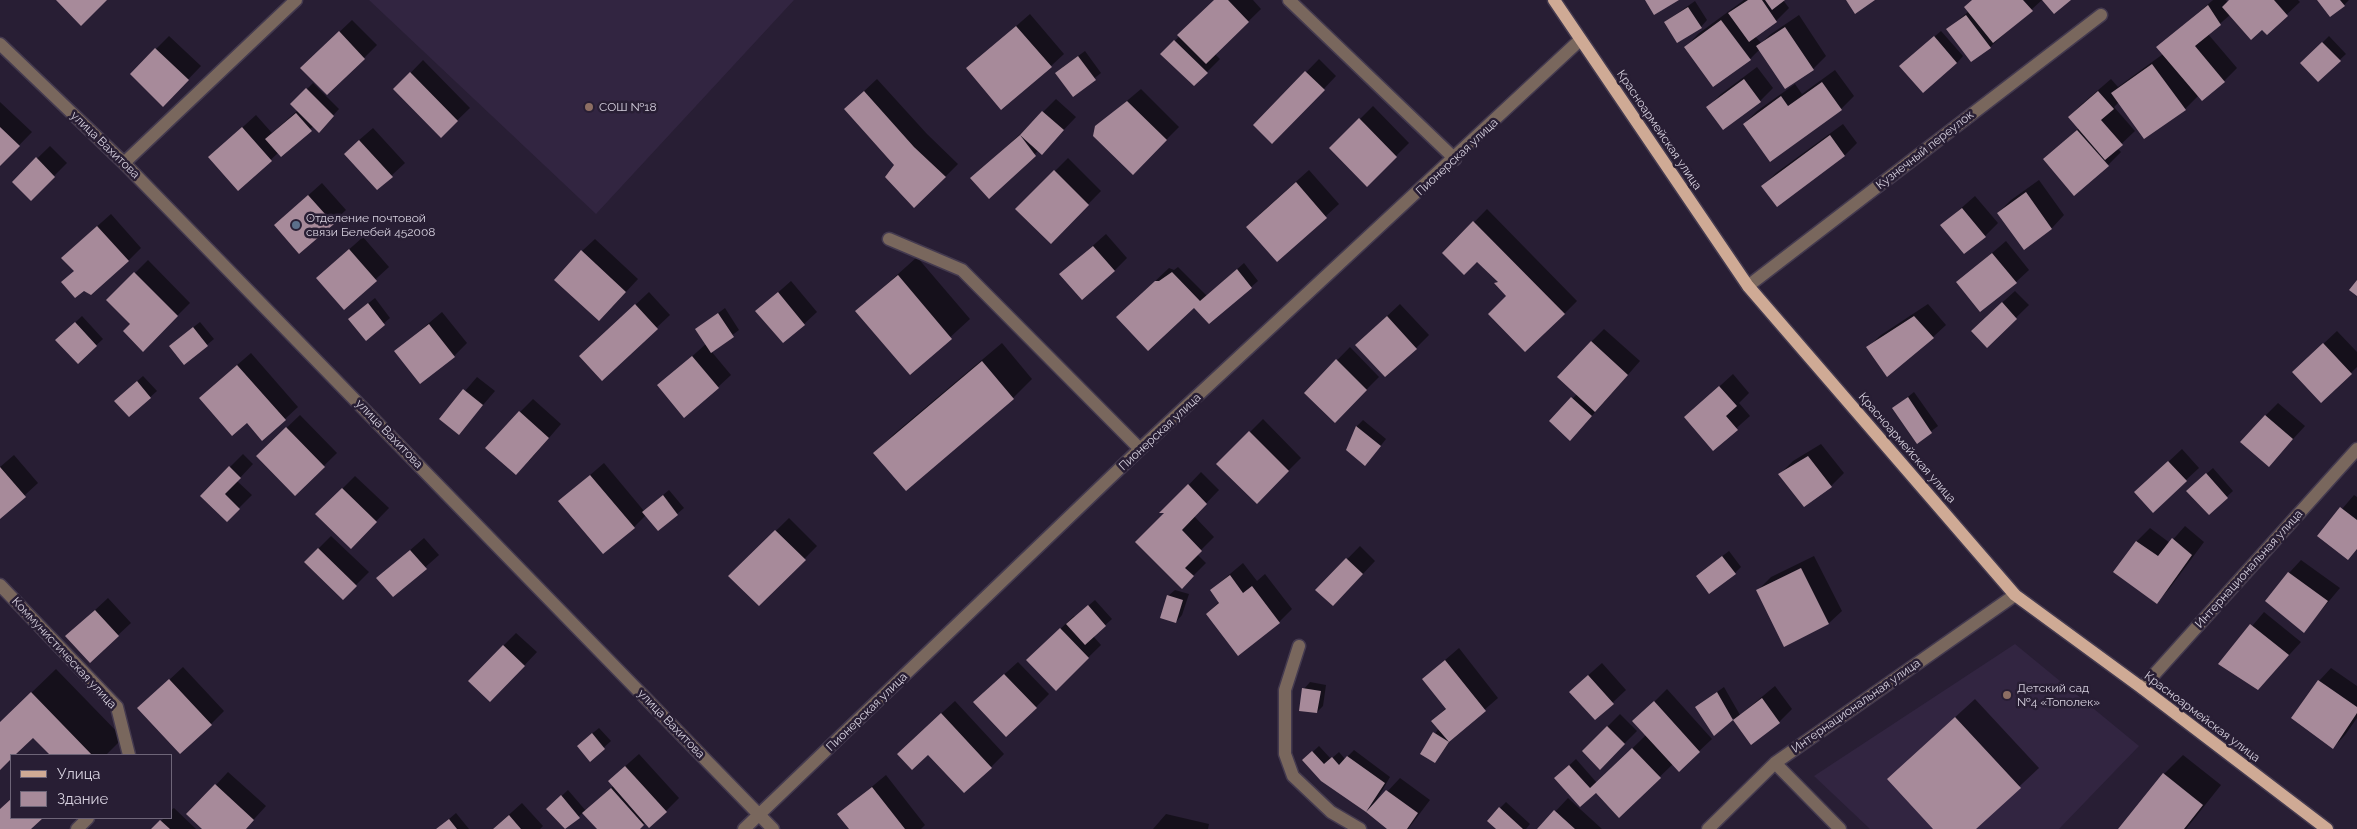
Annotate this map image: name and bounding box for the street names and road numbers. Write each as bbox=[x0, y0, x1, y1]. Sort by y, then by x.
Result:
street label: Красноармейская улица bbox=[1614, 67, 1704, 193]
street label: улица Вахитова bbox=[67, 108, 143, 182]
street label: Кузнечный переулок bbox=[1873, 108, 1977, 192]
street label: Пионерская улица bbox=[1413, 115, 1501, 199]
street label: Пионерская улица bbox=[1116, 390, 1204, 474]
street label: Красноармейская улица bbox=[1855, 390, 1959, 506]
street label: улица Вахитова bbox=[352, 396, 426, 472]
street label: Интернациональная улица bbox=[2192, 507, 2306, 631]
street label: Коммунистическая улица bbox=[9, 594, 119, 712]
street label: Интернациональная улица bbox=[1789, 656, 1923, 756]
street label: Красноармейская улица bbox=[2141, 669, 2263, 765]
street label: Пионерская улица bbox=[824, 670, 910, 754]
street label: улица Вахитова bbox=[634, 686, 708, 762]

